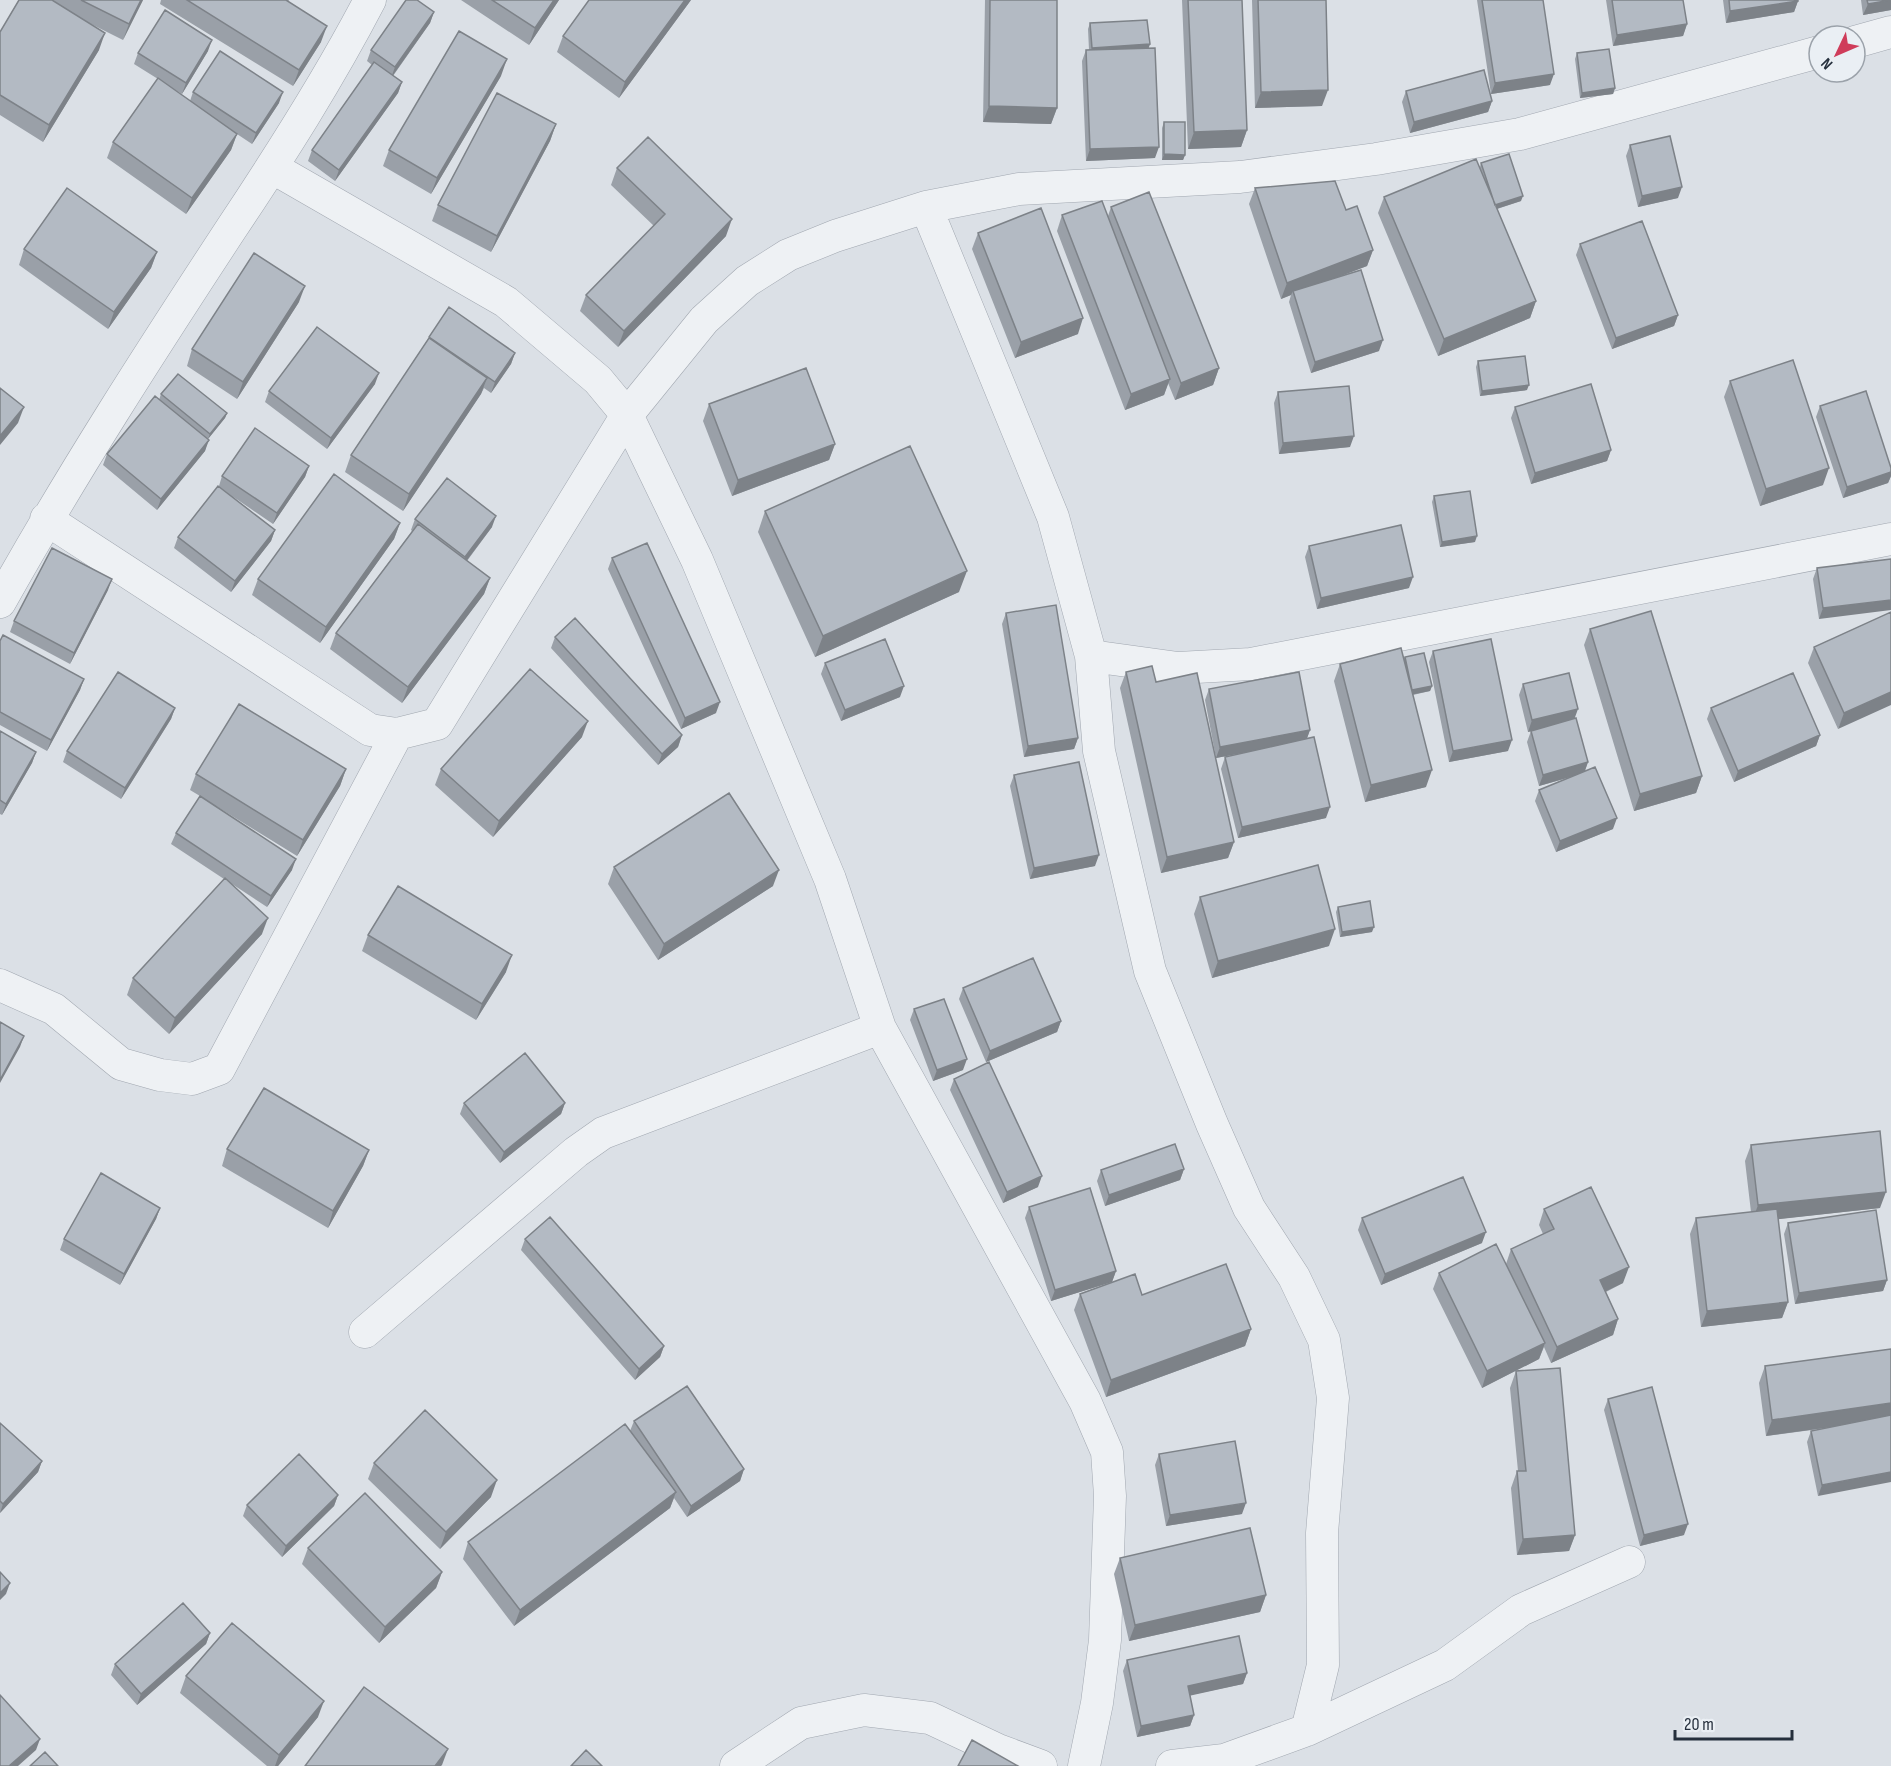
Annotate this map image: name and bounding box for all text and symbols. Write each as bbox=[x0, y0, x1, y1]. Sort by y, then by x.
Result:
north arrow bbox=[1807, 24, 1867, 84]
text: N bbox=[1817, 54, 1837, 73]
scale bar bbox=[1675, 1703, 1792, 1741]
text: 20 m bbox=[1684, 1714, 1714, 1735]

